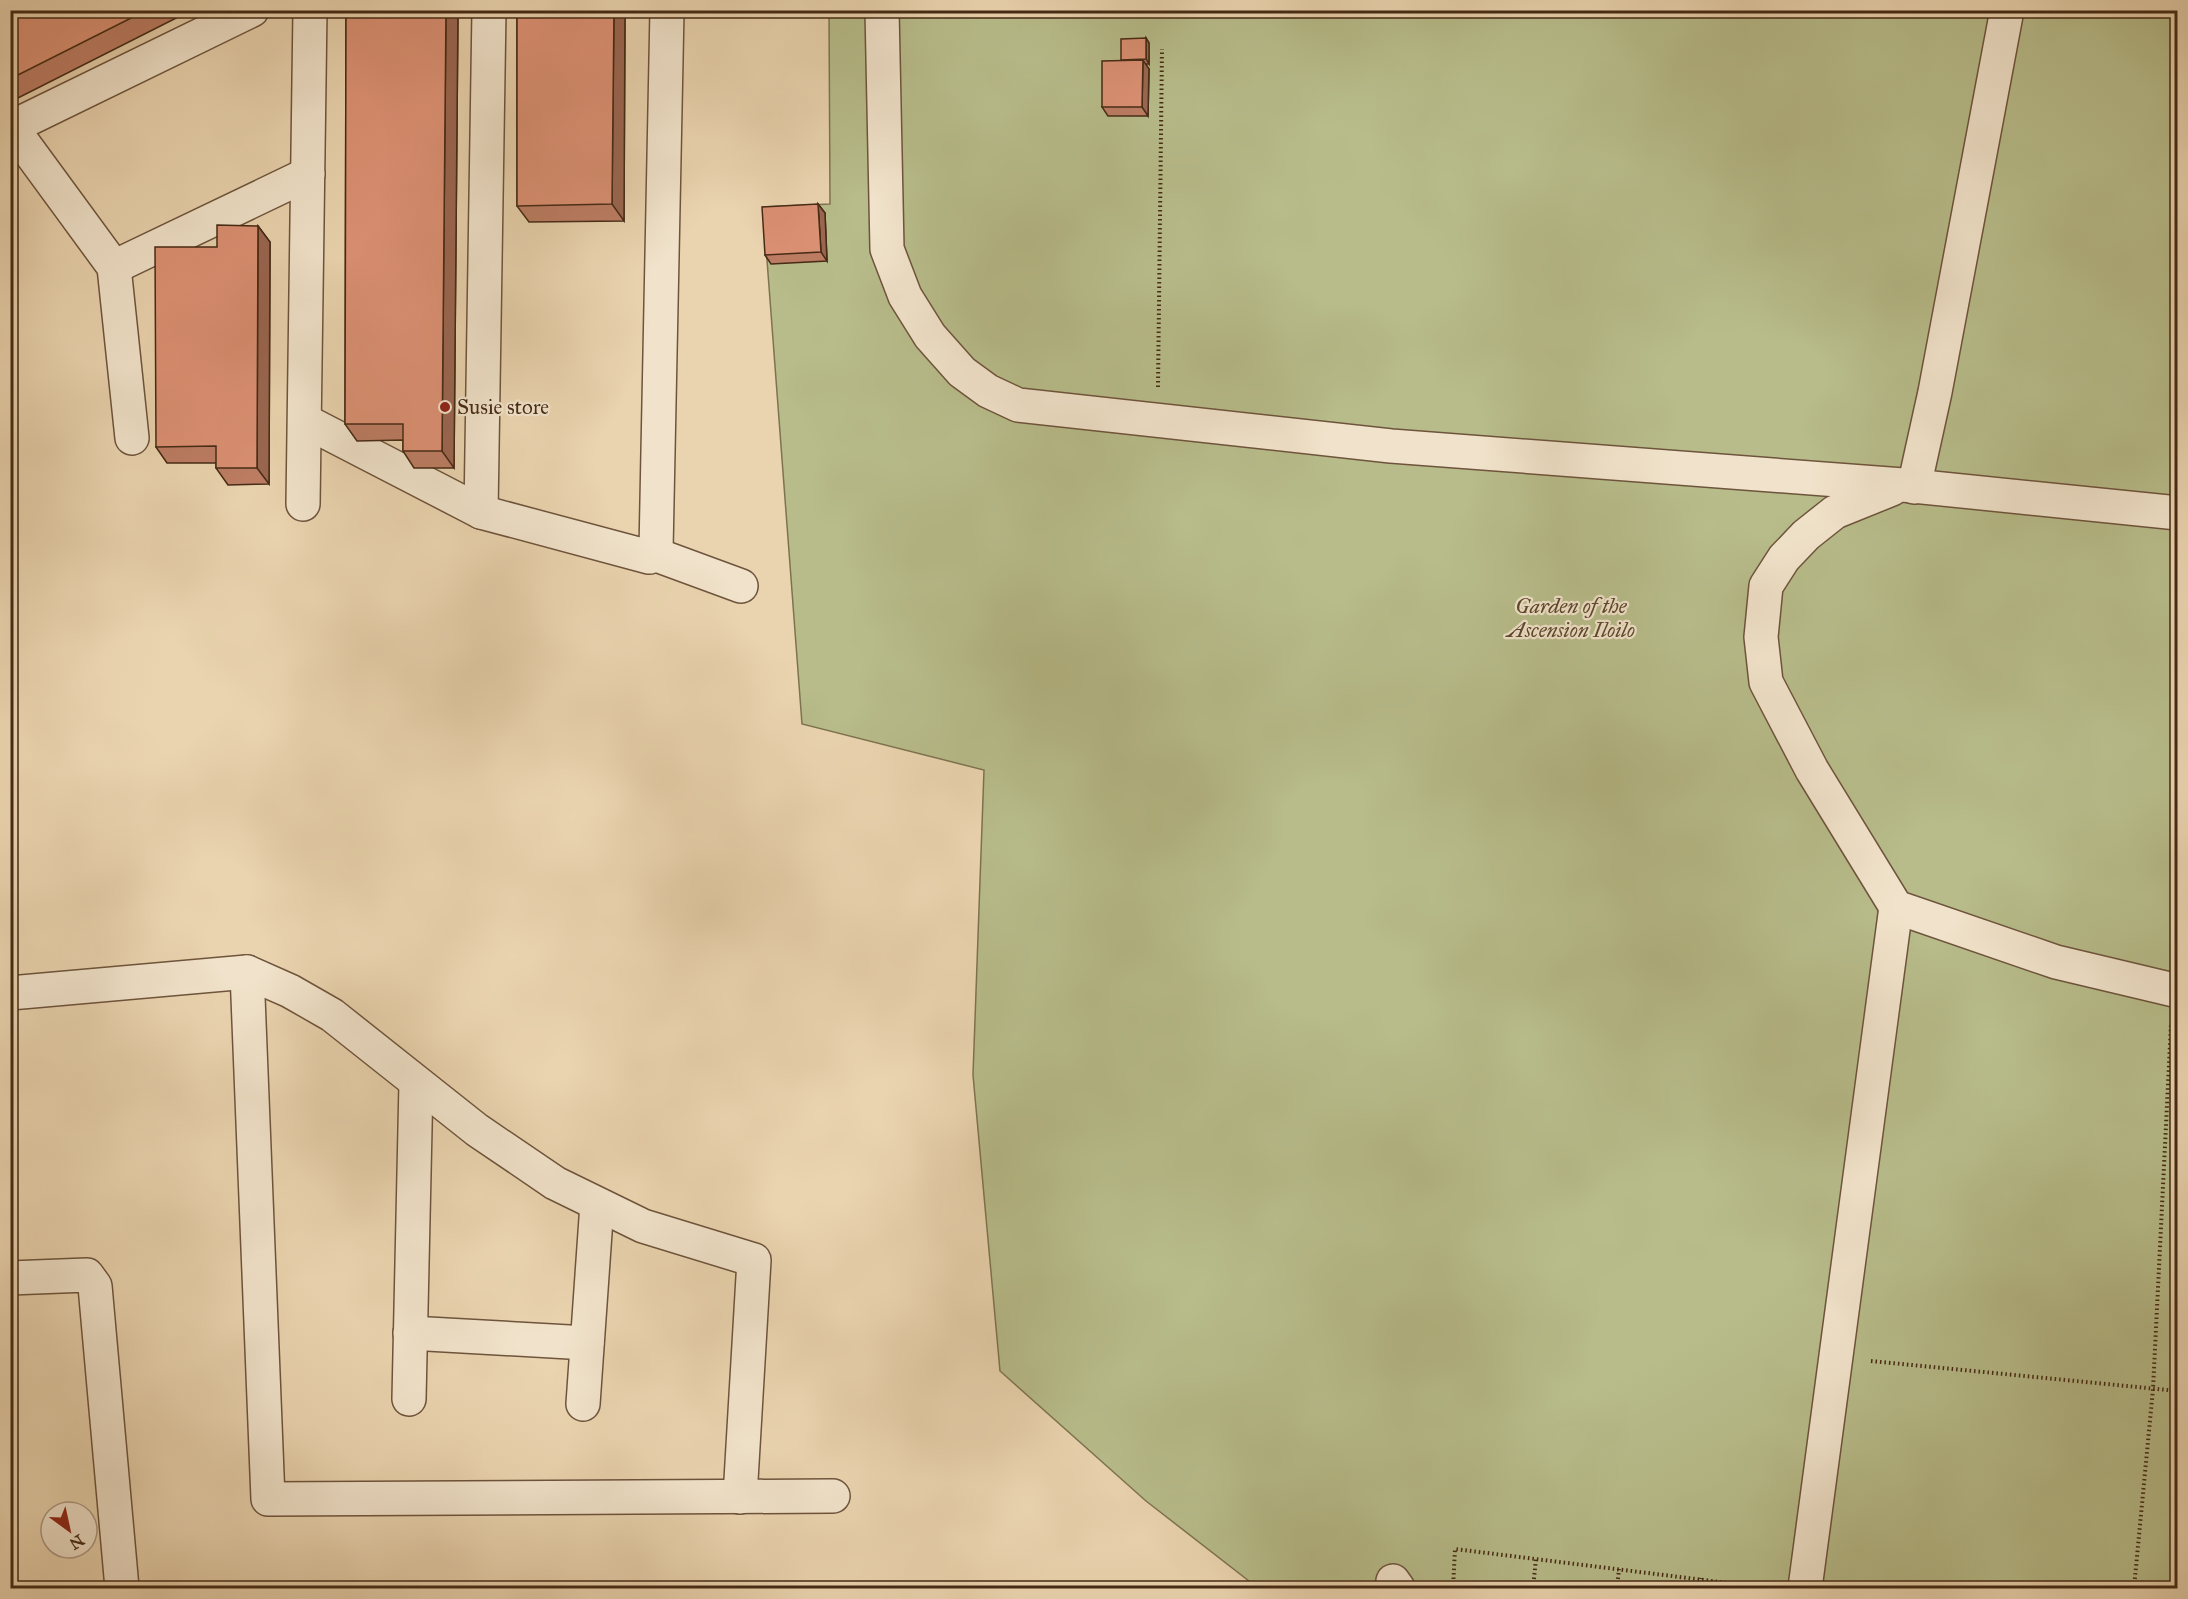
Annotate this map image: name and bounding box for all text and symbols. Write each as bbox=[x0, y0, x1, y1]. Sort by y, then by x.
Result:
place label: Susie store bbox=[457, 394, 549, 420]
marker: Susie store bbox=[438, 400, 452, 414]
park label: Garden of the Ascension Iloilo bbox=[1505, 593, 1635, 643]
north arrow bbox=[39, 1500, 99, 1560]
text: N bbox=[66, 1530, 88, 1554]

